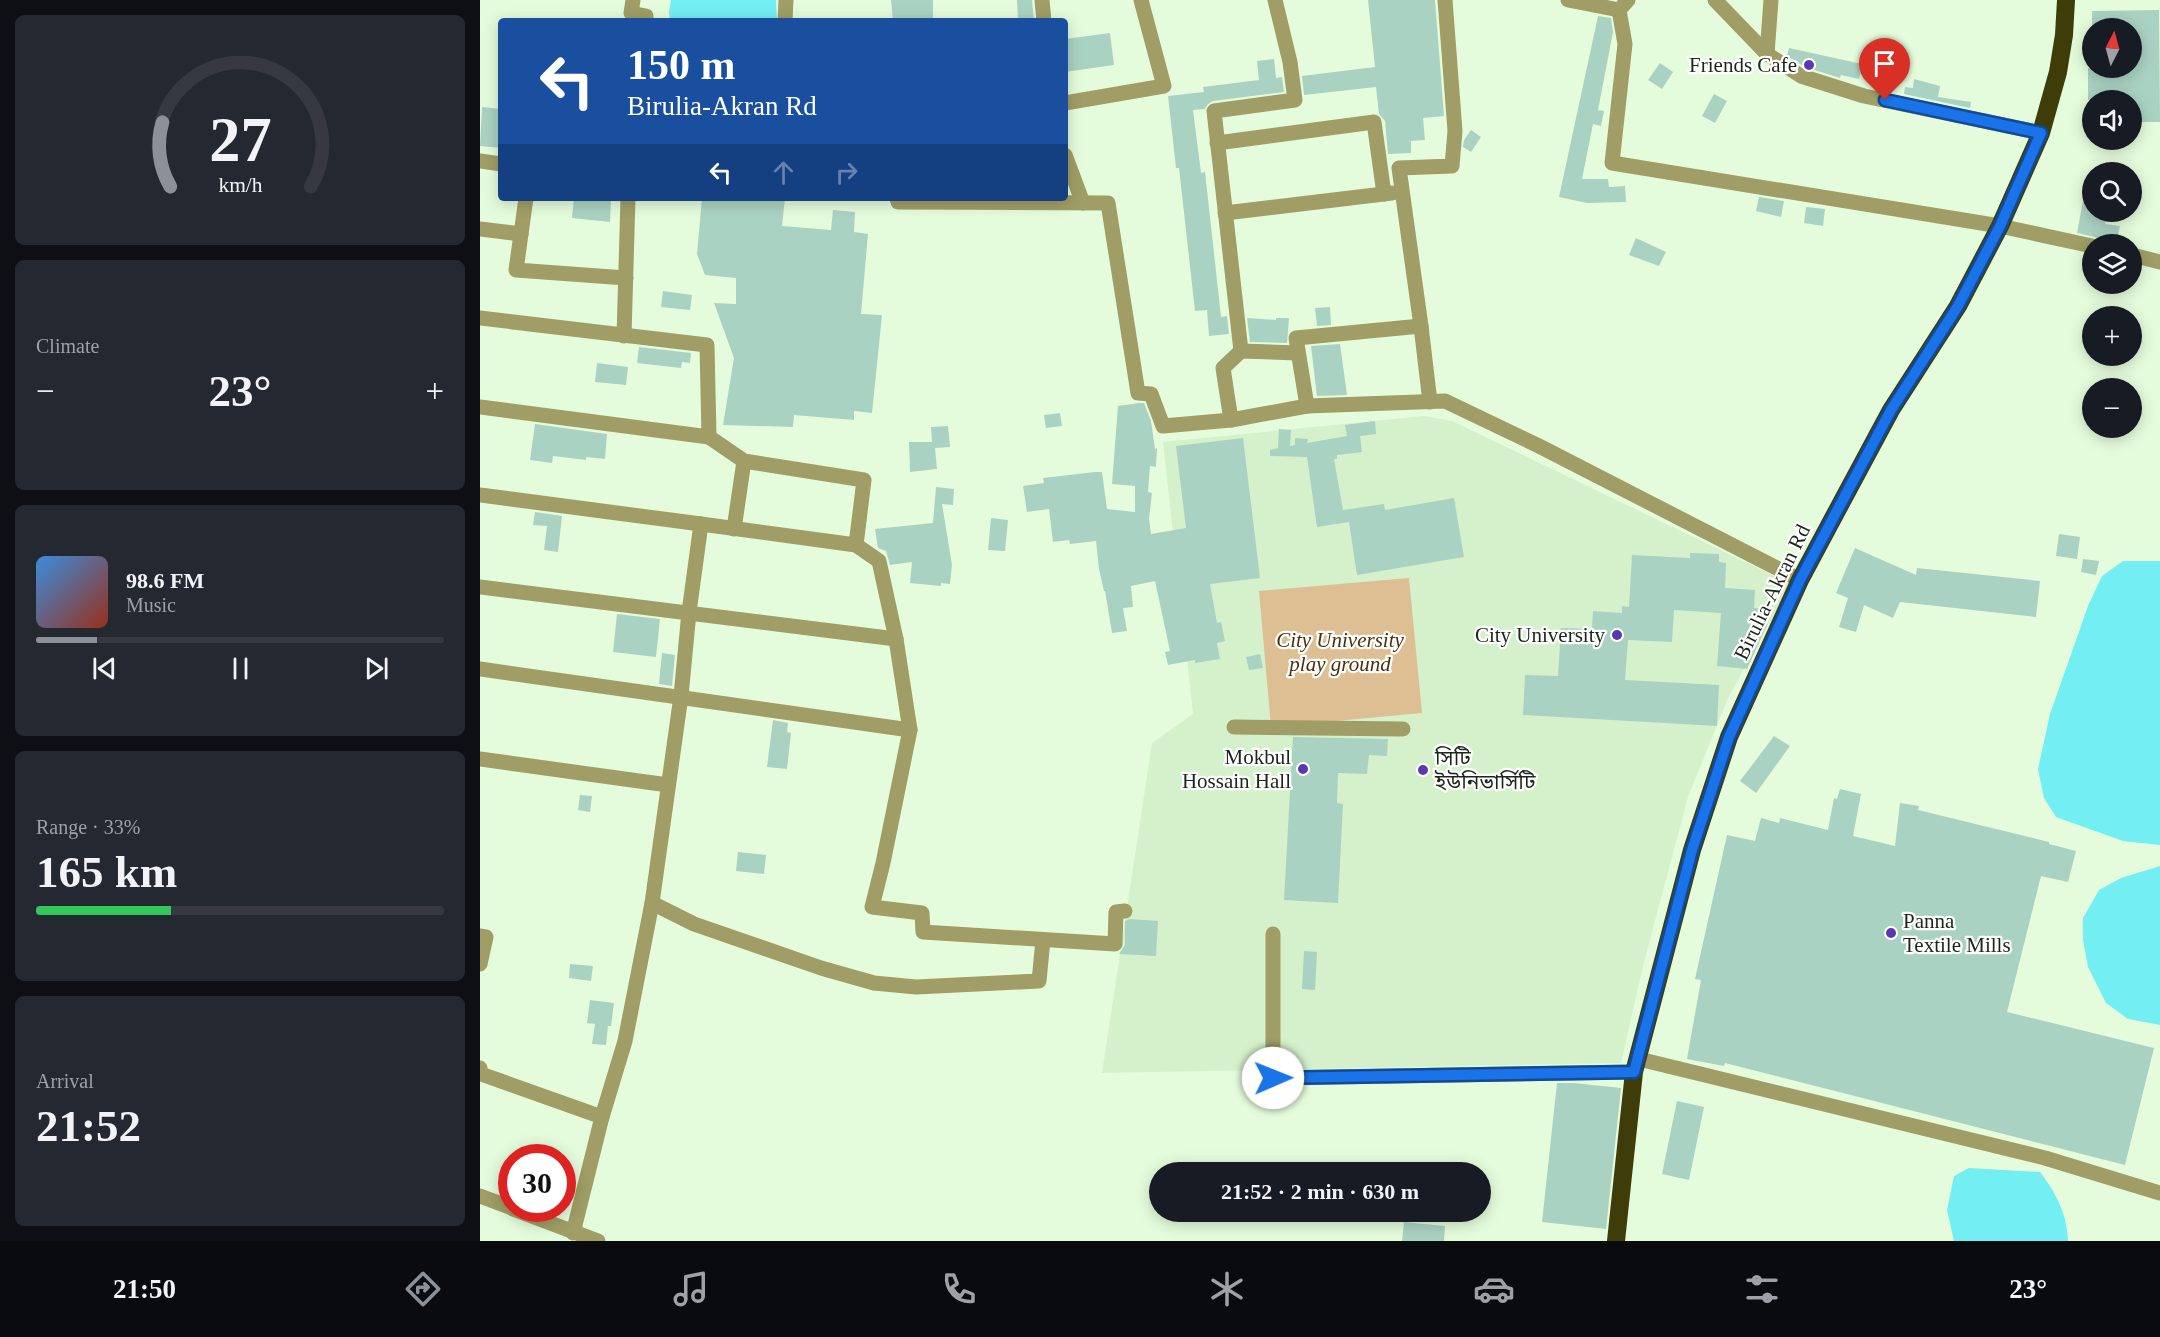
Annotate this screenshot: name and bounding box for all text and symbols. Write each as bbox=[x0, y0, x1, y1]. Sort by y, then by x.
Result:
north arrow bbox=[2082, 18, 2142, 78]
map controls bbox=[2082, 18, 2142, 438]
pin bbox=[1859, 38, 1910, 100]
icon: left bbox=[528, 42, 606, 120]
text: 150 m bbox=[627, 42, 736, 88]
icon: arrive bbox=[1868, 47, 1901, 80]
place label: Friends Cafe bbox=[1689, 53, 1797, 77]
marker: Friends Cafe bbox=[1802, 58, 1816, 72]
button: sound bbox=[2082, 90, 2142, 150]
text: Birulia-Akran Rd bbox=[627, 91, 817, 121]
text: 27 bbox=[209, 105, 271, 174]
icon: left bbox=[704, 156, 737, 189]
icon: ahead bbox=[767, 156, 800, 189]
icon: right bbox=[830, 156, 863, 189]
button: search bbox=[2082, 162, 2142, 222]
text: km/h bbox=[218, 173, 262, 197]
button: layers bbox=[2082, 234, 2142, 294]
button: + bbox=[2082, 306, 2142, 366]
text: Climate bbox=[36, 335, 99, 357]
text: 23° bbox=[209, 366, 272, 416]
text: − bbox=[36, 373, 55, 409]
text: + bbox=[425, 373, 444, 409]
button: − bbox=[2082, 378, 2142, 438]
street label: Birulia-Akran Rd bbox=[1729, 520, 1815, 664]
text: 98.6 FM bbox=[126, 568, 204, 593]
text: Music bbox=[126, 594, 176, 616]
place label: City University bbox=[1475, 623, 1605, 647]
park label: City University play ground bbox=[1276, 628, 1405, 676]
marker: City University bbox=[1610, 628, 1624, 642]
icon: previous bbox=[88, 652, 121, 685]
icon: pause bbox=[224, 652, 257, 685]
icon: next bbox=[360, 652, 393, 685]
place label: Mokbul Hossain Hall bbox=[1182, 745, 1291, 793]
place label: সিটি ইউনিভার্সিটি bbox=[1434, 746, 1536, 794]
marker: Mokbul Hossain Hall bbox=[1296, 762, 1310, 776]
marker: সিটি ইউনিভার্সিটি bbox=[1416, 763, 1430, 777]
text: Range · 33% bbox=[36, 816, 140, 838]
text: 165 km bbox=[36, 847, 177, 897]
place label: Panna Textile Mills bbox=[1903, 909, 2011, 957]
marker: Panna Textile Mills bbox=[1884, 926, 1898, 940]
position arrow bbox=[1241, 1046, 1305, 1110]
text: Arrival bbox=[36, 1070, 94, 1092]
text: 21:52 bbox=[36, 1101, 141, 1151]
speed limit sign: 30 bbox=[498, 1144, 576, 1222]
text: 21:52 · 2 min · 630 m bbox=[1221, 1179, 1419, 1204]
icon: directions bbox=[402, 1268, 444, 1310]
icon: music bbox=[670, 1268, 712, 1310]
icon: phone bbox=[938, 1268, 980, 1310]
icon: climate bbox=[1206, 1268, 1248, 1310]
icon: car bbox=[1473, 1268, 1515, 1310]
icon: filters bbox=[1741, 1268, 1783, 1310]
text: 21:50 bbox=[113, 1274, 176, 1304]
text: 23° bbox=[2009, 1274, 2047, 1304]

